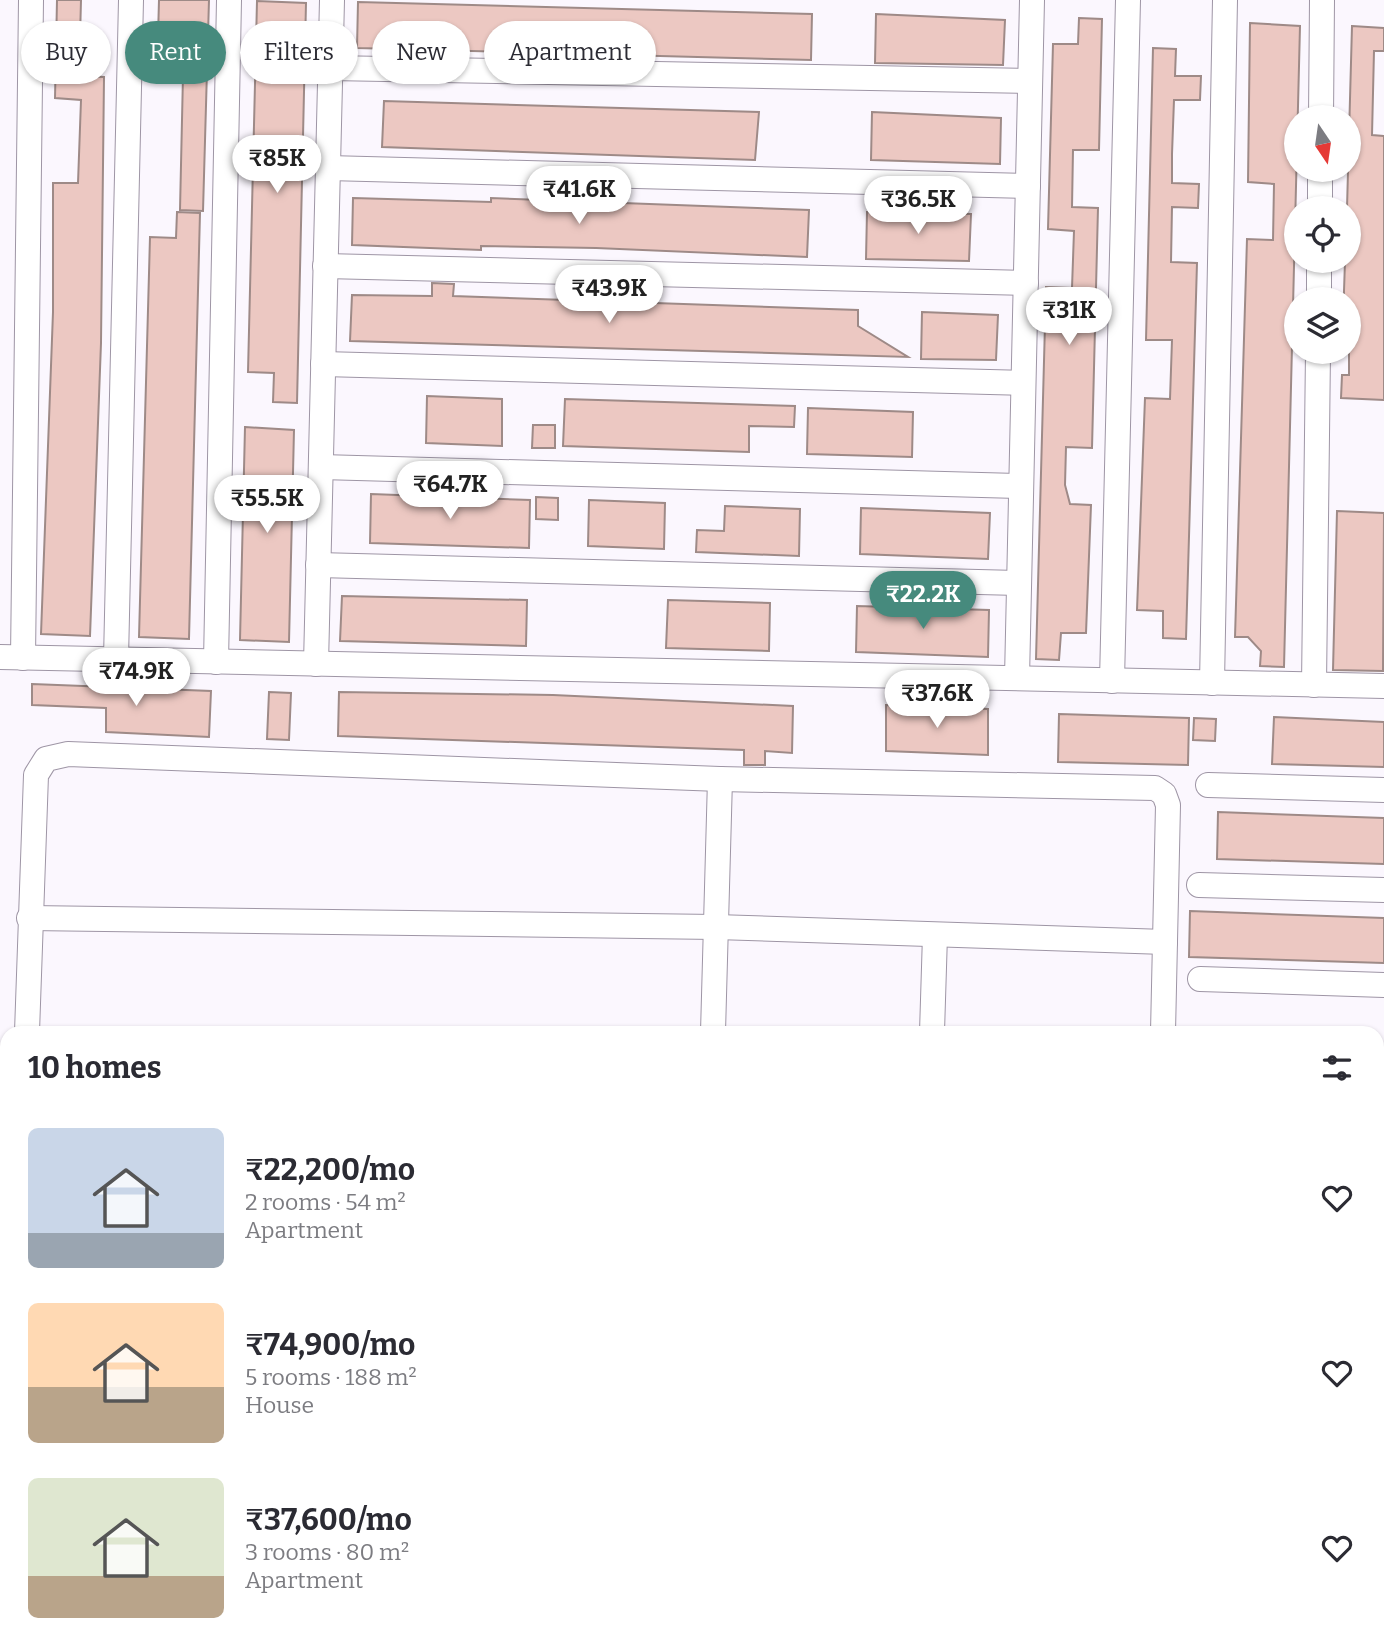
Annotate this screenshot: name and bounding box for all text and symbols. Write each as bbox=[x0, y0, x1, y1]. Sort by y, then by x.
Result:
chip: Buy bbox=[21, 21, 111, 84]
chip: Rent bbox=[125, 21, 226, 84]
chip: Filters bbox=[240, 21, 358, 84]
chip: New bbox=[372, 21, 470, 84]
chip: Apartment bbox=[484, 21, 656, 84]
north arrow bbox=[1284, 105, 1362, 182]
map controls bbox=[1284, 105, 1361, 364]
pin: ₹85K bbox=[236, 136, 318, 195]
text: ₹85K bbox=[248, 144, 306, 172]
pin: ₹41.6K bbox=[522, 166, 636, 226]
text: ₹41.6K bbox=[542, 175, 616, 203]
pin: ₹36.5K bbox=[861, 176, 975, 236]
text: ₹36.5K bbox=[880, 185, 956, 213]
button: locate bbox=[1284, 196, 1361, 273]
pin: ₹43.9K bbox=[552, 266, 666, 325]
text: ₹43.9K bbox=[571, 274, 647, 302]
button: layers bbox=[1284, 287, 1361, 364]
pin: ₹31K bbox=[1028, 288, 1110, 347]
text: ₹31K bbox=[1042, 296, 1096, 324]
pin: ₹64.7K bbox=[393, 462, 507, 521]
text: ₹64.7K bbox=[412, 470, 488, 498]
pin: ₹55.5K bbox=[210, 476, 324, 535]
text: ₹55.5K bbox=[230, 484, 304, 512]
pin: ₹22.2K bbox=[866, 572, 980, 631]
text: ₹22.2K bbox=[885, 580, 961, 608]
pin: ₹74.9K bbox=[79, 648, 193, 708]
text: ₹74.9K bbox=[98, 657, 174, 685]
pin: ₹37.6K bbox=[880, 670, 994, 730]
text: ₹37.6K bbox=[901, 679, 973, 707]
icon: filters bbox=[1318, 1049, 1356, 1087]
text: 10 homes bbox=[28, 1050, 162, 1086]
text: ₹22,200/mo bbox=[245, 1152, 415, 1188]
icon: home bbox=[84, 1156, 168, 1240]
icon: heart bbox=[1318, 1179, 1356, 1217]
text: 2 rooms · 54 m² bbox=[245, 1188, 406, 1216]
text: Apartment bbox=[245, 1216, 363, 1244]
text: ₹74,900/mo bbox=[245, 1327, 415, 1363]
icon: home bbox=[84, 1331, 168, 1415]
icon: heart bbox=[1318, 1354, 1356, 1392]
text: 5 rooms · 188 m² bbox=[245, 1363, 417, 1391]
text: House bbox=[245, 1391, 314, 1419]
text: ₹37,600/mo bbox=[245, 1502, 412, 1538]
icon: home bbox=[84, 1506, 168, 1590]
icon: heart bbox=[1318, 1529, 1356, 1567]
text: 3 rooms · 80 m² bbox=[245, 1538, 409, 1566]
text: Apartment bbox=[245, 1566, 363, 1594]

